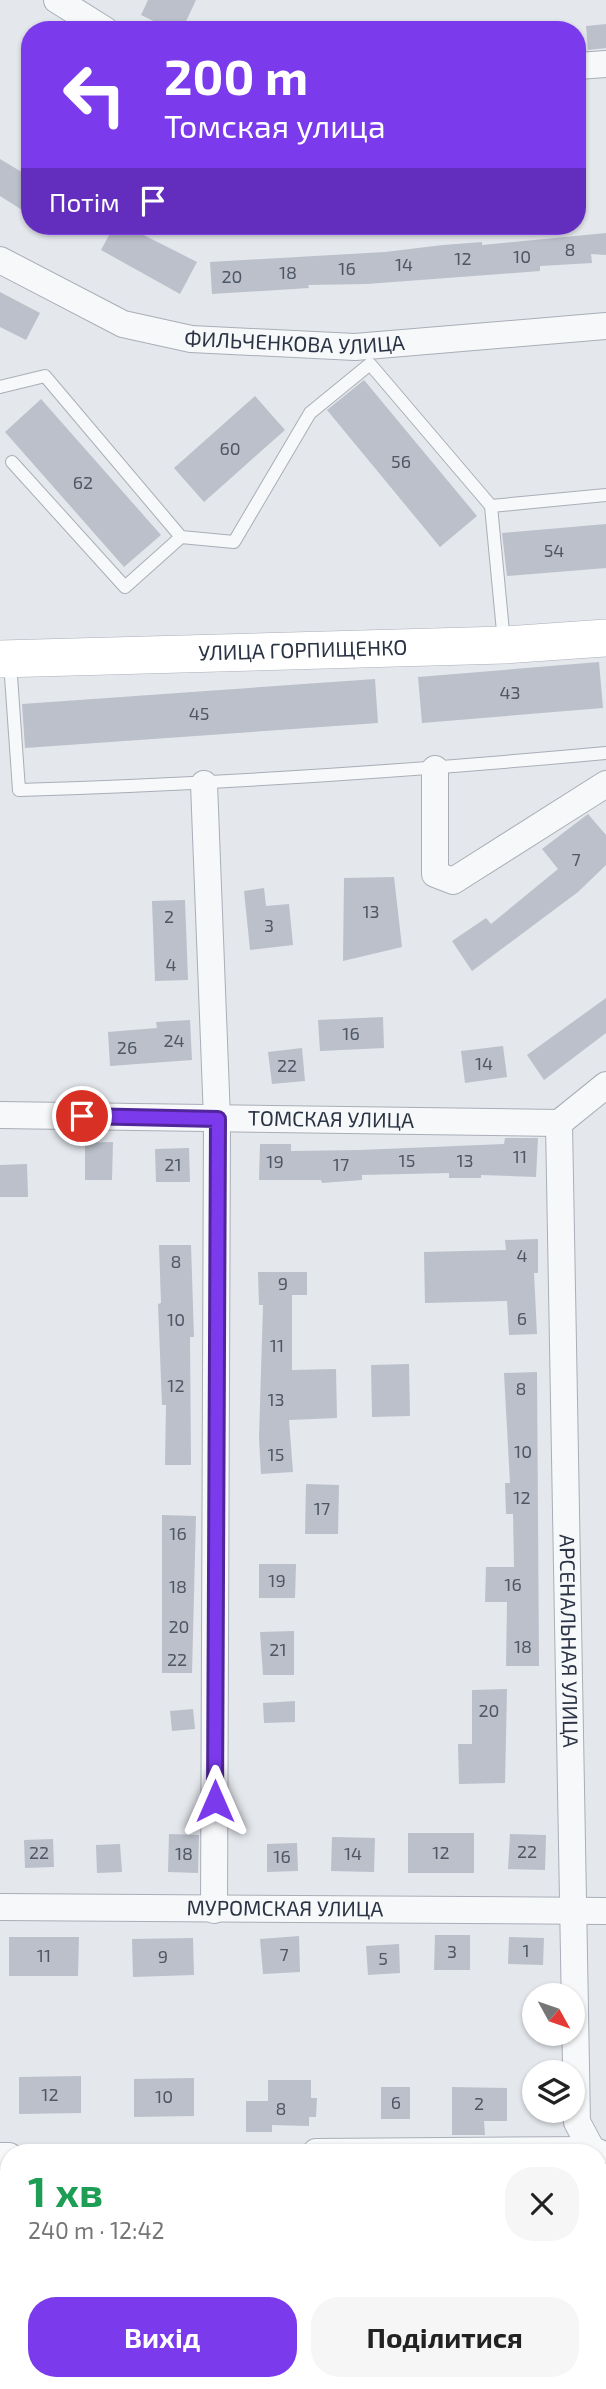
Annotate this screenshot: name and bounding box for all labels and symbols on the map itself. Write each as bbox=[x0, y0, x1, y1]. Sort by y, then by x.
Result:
house number: 8 bbox=[565, 238, 575, 260]
house number: 10 bbox=[513, 245, 531, 267]
house number: 12 bbox=[454, 247, 472, 269]
house number: 14 bbox=[395, 253, 413, 275]
house number: 16 bbox=[338, 257, 356, 279]
house number: 18 bbox=[279, 261, 297, 283]
house number: 20 bbox=[222, 265, 242, 287]
street label: ФИЛЬЧЕНКОВА УЛИЦА bbox=[184, 325, 406, 358]
house number: 60 bbox=[219, 437, 241, 459]
house number: 56 bbox=[391, 450, 411, 472]
house number: 62 bbox=[73, 471, 93, 493]
house number: 54 bbox=[544, 539, 564, 561]
street label: УЛИЦА ГОРПИЩЕНКО bbox=[198, 634, 408, 664]
house number: 43 bbox=[499, 681, 521, 703]
house number: 45 bbox=[189, 702, 209, 724]
house number: 7 bbox=[571, 848, 581, 870]
house number: 13 bbox=[362, 900, 380, 922]
house number: 2 bbox=[164, 905, 174, 927]
house number: 3 bbox=[264, 914, 274, 936]
house number: 4 bbox=[165, 953, 177, 975]
house number: 16 bbox=[342, 1022, 360, 1044]
house number: 24 bbox=[163, 1029, 185, 1051]
house number: 26 bbox=[117, 1036, 137, 1058]
house number: 14 bbox=[475, 1052, 493, 1074]
house number: 22 bbox=[277, 1054, 297, 1076]
pin bbox=[52, 1086, 112, 1146]
street label: ТОМСКАЯ УЛИЦА bbox=[248, 1105, 414, 1132]
house number: 11 bbox=[513, 1145, 527, 1167]
house number: 15 bbox=[399, 1149, 415, 1171]
house number: 13 bbox=[456, 1149, 474, 1171]
house number: 19 bbox=[266, 1150, 284, 1172]
house number: 21 bbox=[164, 1153, 182, 1175]
house number: 17 bbox=[333, 1153, 349, 1175]
house number: 4 bbox=[516, 1244, 528, 1266]
house number: 8 bbox=[171, 1250, 181, 1272]
house number: 9 bbox=[278, 1272, 288, 1294]
house number: 6 bbox=[517, 1307, 527, 1329]
house number: 10 bbox=[167, 1308, 185, 1330]
house number: 11 bbox=[270, 1334, 284, 1356]
house number: 12 bbox=[167, 1374, 185, 1396]
house number: 8 bbox=[516, 1377, 526, 1399]
house number: 13 bbox=[267, 1388, 285, 1410]
house number: 10 bbox=[514, 1440, 532, 1462]
house number: 15 bbox=[268, 1443, 284, 1465]
house number: 12 bbox=[513, 1486, 531, 1508]
house number: 17 bbox=[314, 1497, 330, 1519]
house number: 16 bbox=[169, 1522, 187, 1544]
street label: АРСЕНАЛЬНАЯ УЛИЦА bbox=[555, 1534, 584, 1748]
house number: 19 bbox=[268, 1569, 286, 1591]
house number: 16 bbox=[504, 1573, 522, 1595]
house number: 18 bbox=[169, 1575, 187, 1597]
house number: 20 bbox=[169, 1615, 189, 1637]
house number: 18 bbox=[514, 1635, 532, 1657]
house number: 21 bbox=[269, 1638, 287, 1660]
house number: 22 bbox=[167, 1648, 187, 1670]
house number: 20 bbox=[479, 1699, 499, 1721]
position arrow bbox=[178, 1764, 252, 1838]
house number: 22 bbox=[517, 1840, 537, 1862]
house number: 22 bbox=[29, 1841, 49, 1863]
house number: 12 bbox=[432, 1841, 450, 1863]
house number: 18 bbox=[175, 1842, 193, 1864]
house number: 14 bbox=[344, 1842, 362, 1864]
house number: 16 bbox=[273, 1845, 291, 1867]
street label: МУРОМСКАЯ УЛИЦА bbox=[186, 1894, 384, 1921]
house number: 1 bbox=[522, 1939, 530, 1961]
house number: 3 bbox=[447, 1940, 457, 1962]
house number: 7 bbox=[279, 1943, 289, 1965]
house number: 11 bbox=[37, 1944, 51, 1966]
house number: 9 bbox=[158, 1945, 168, 1967]
house number: 5 bbox=[378, 1947, 388, 1969]
north arrow bbox=[522, 1983, 584, 2046]
house number: 12 bbox=[41, 2083, 59, 2105]
house number: 10 bbox=[155, 2085, 173, 2107]
house number: 6 bbox=[391, 2091, 401, 2113]
house number: 2 bbox=[474, 2092, 484, 2114]
house number: 8 bbox=[276, 2097, 286, 2119]

